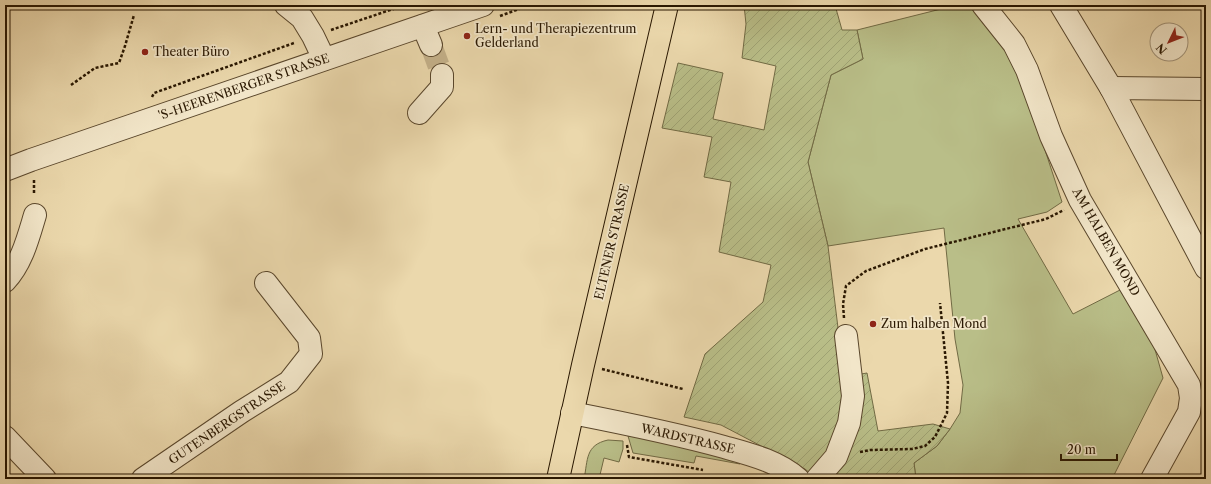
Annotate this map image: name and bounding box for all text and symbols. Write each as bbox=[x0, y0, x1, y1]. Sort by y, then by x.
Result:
place label: Lern- und Therapiezentrum Gelderland bbox=[475, 21, 637, 50]
north arrow bbox=[1149, 22, 1189, 62]
marker: Lern- und Therapiezentrum Gelderland bbox=[462, 31, 472, 41]
text: N bbox=[1153, 40, 1170, 57]
place label: Theater Büro bbox=[153, 44, 229, 59]
marker: Theater Büro bbox=[140, 47, 150, 57]
street label: 'S-HEERENBERGER STRASSE bbox=[156, 50, 331, 123]
street label: ELTENER STRASSE bbox=[591, 183, 632, 301]
street label: AM HALBEN MOND bbox=[1069, 184, 1144, 299]
place label: Zum halben Mond bbox=[881, 316, 988, 331]
marker: Zum halben Mond bbox=[868, 319, 878, 329]
street label: GUTENBERGSTRASSE bbox=[166, 378, 288, 467]
street label: WARDSTRASSE bbox=[639, 420, 737, 457]
scale bar bbox=[1061, 436, 1117, 462]
text: 20 m bbox=[1067, 442, 1096, 457]

